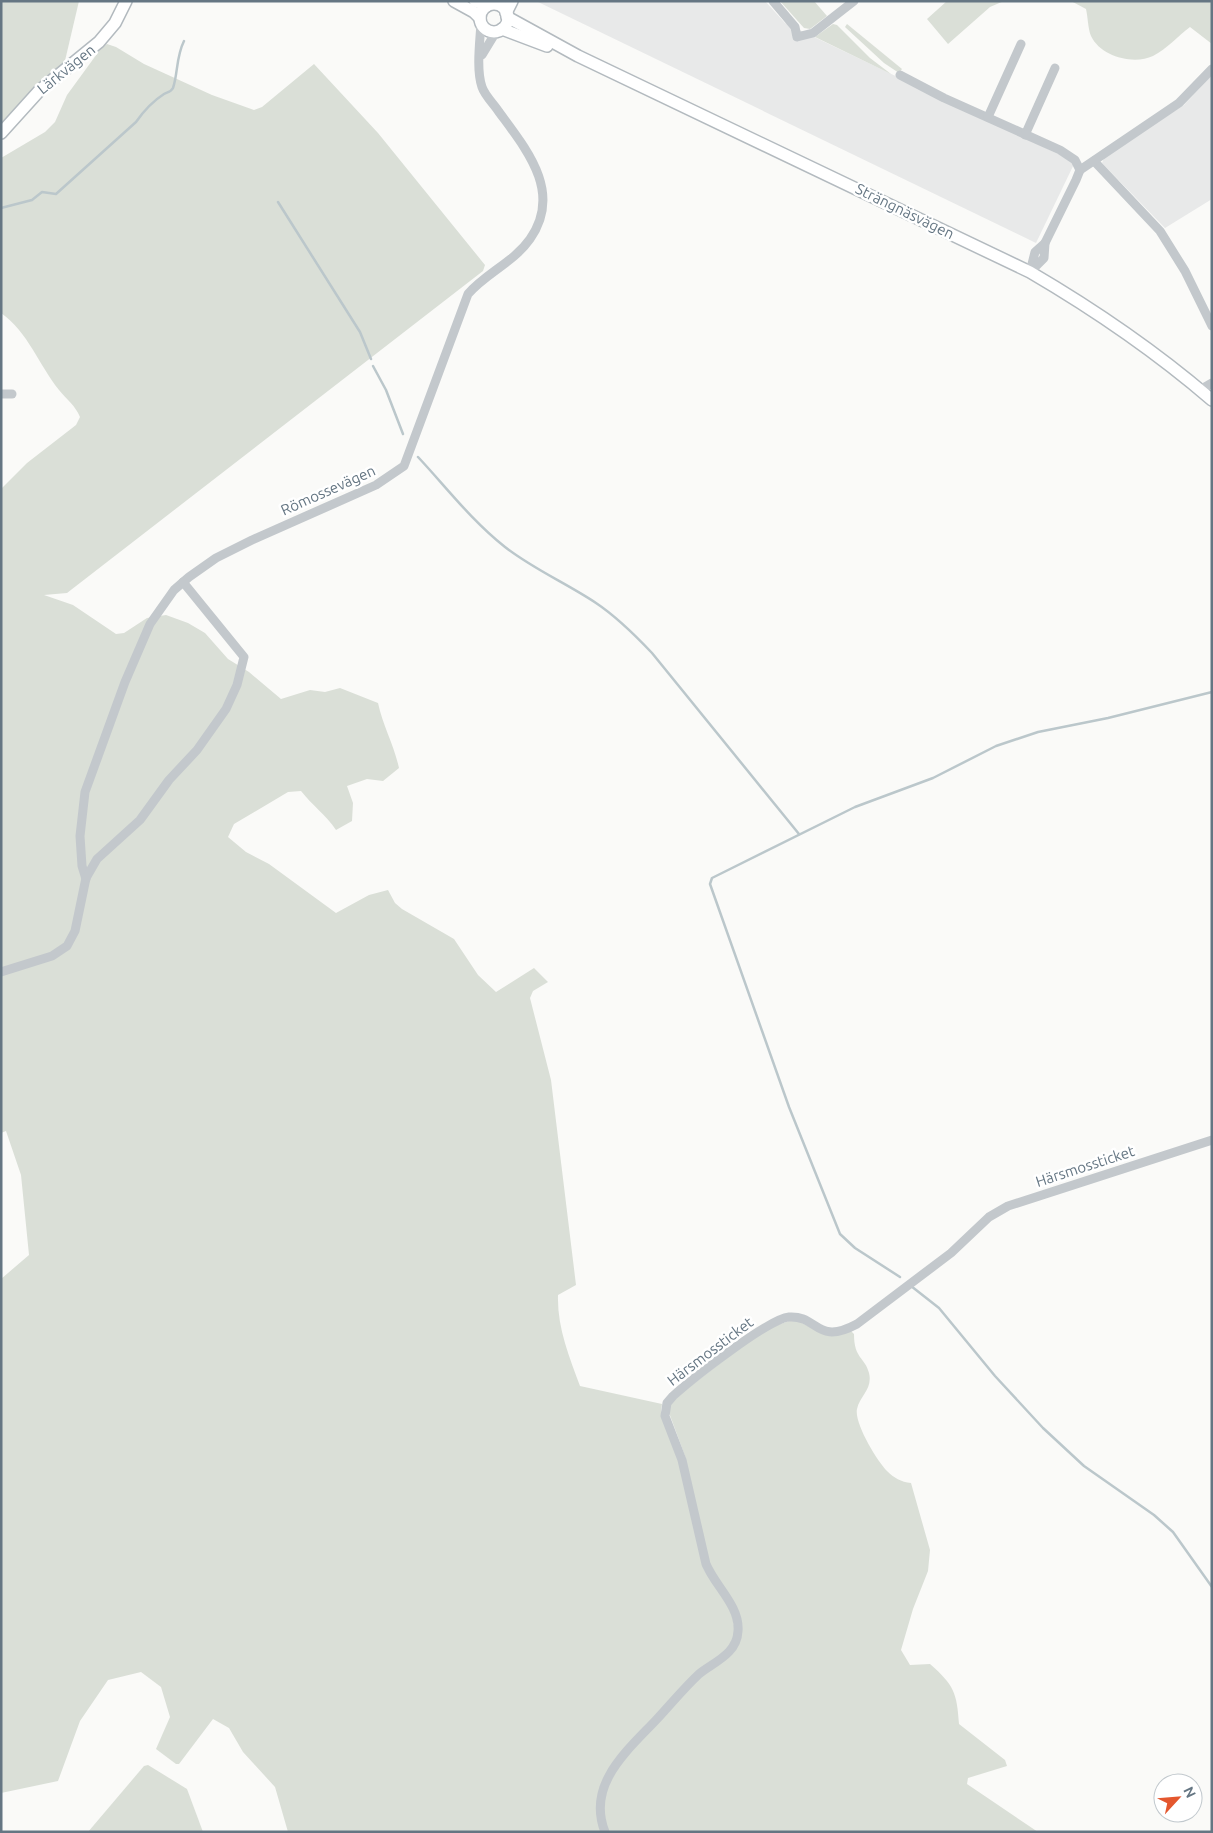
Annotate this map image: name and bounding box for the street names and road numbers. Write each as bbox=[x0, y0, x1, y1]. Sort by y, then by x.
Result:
street label: Lärkvägen bbox=[34, 41, 98, 97]
street label: Strängnäsvägen bbox=[853, 180, 957, 242]
street label: Römossevägen bbox=[278, 462, 378, 518]
street label: Härsmossticket bbox=[1033, 1142, 1137, 1190]
street label: Härsmossticket bbox=[664, 1313, 756, 1389]

